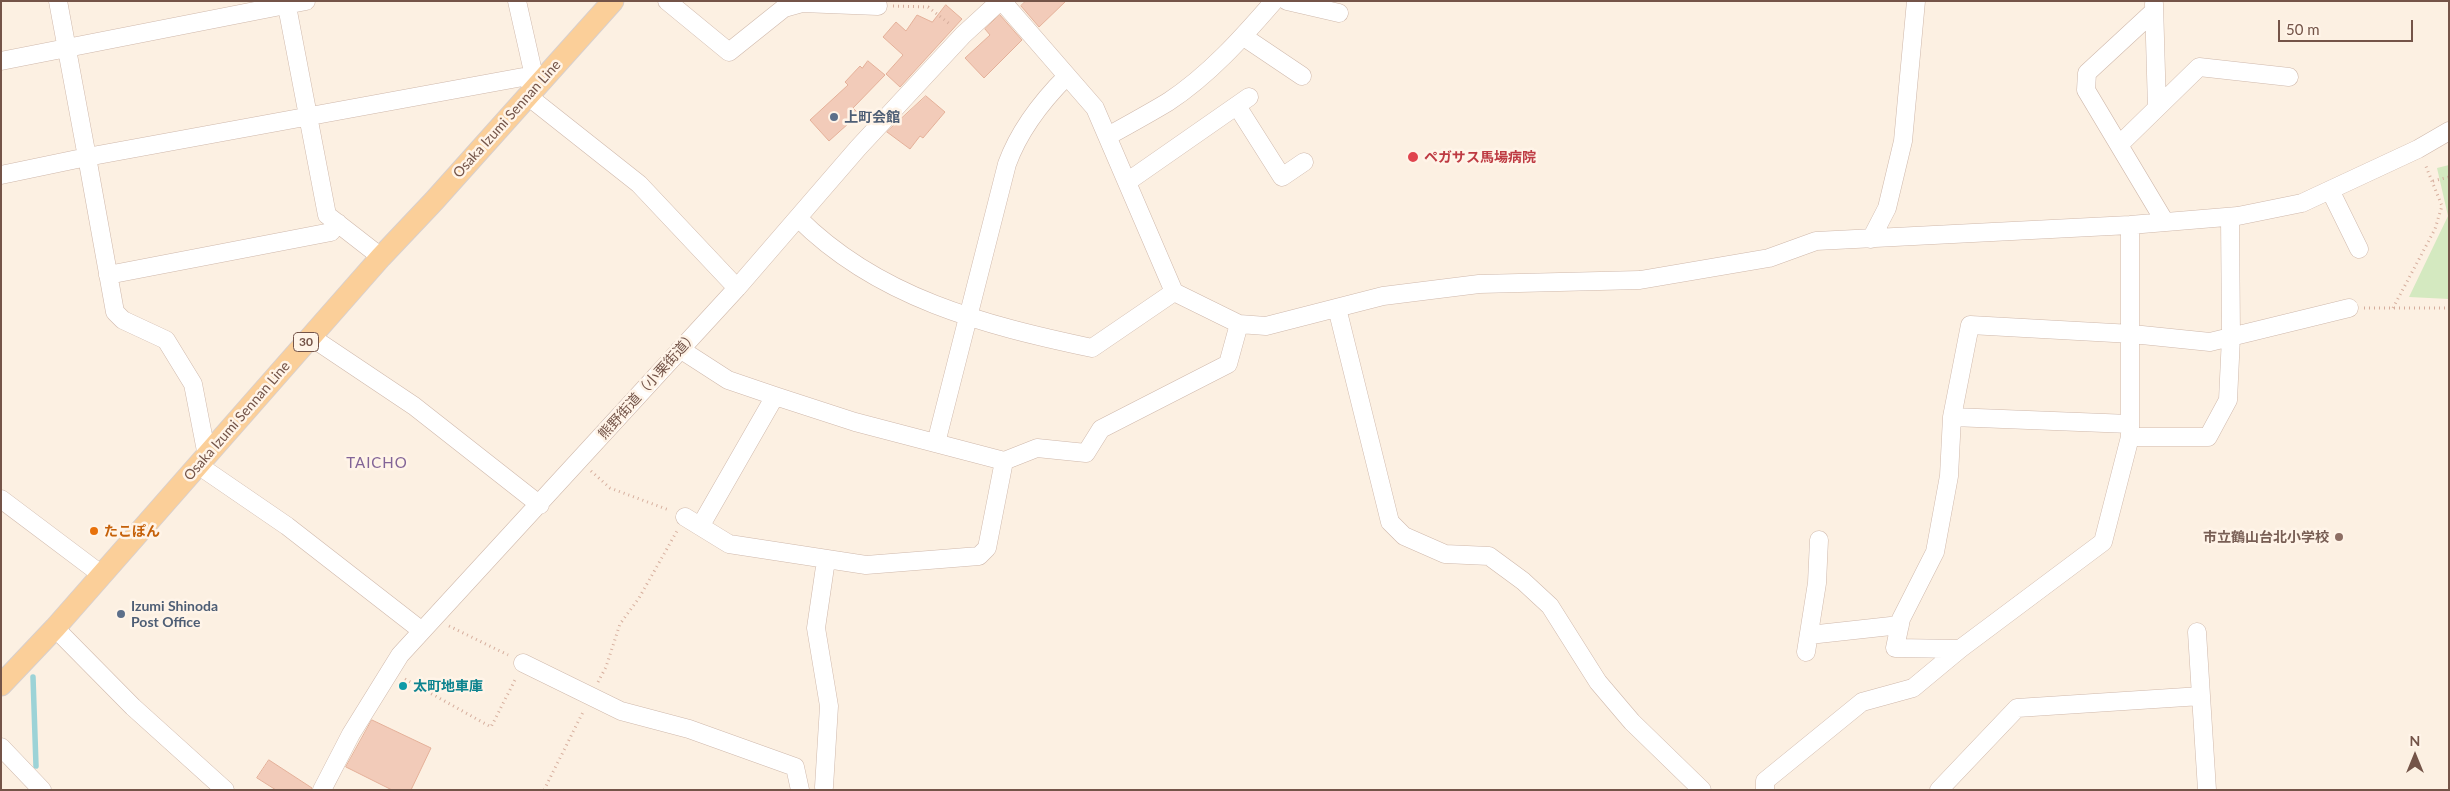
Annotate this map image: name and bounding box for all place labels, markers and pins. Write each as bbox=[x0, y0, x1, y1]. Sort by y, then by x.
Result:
place label: 上町会館 bbox=[844, 109, 900, 125]
marker: 上町会館 bbox=[828, 111, 840, 123]
place label: ペガサス馬場病院 bbox=[1424, 149, 1536, 165]
marker: ペガサス馬場病院 bbox=[1406, 150, 1420, 164]
place label: たこぽん bbox=[104, 523, 160, 539]
marker: たこぽん bbox=[88, 525, 100, 537]
place label: 市立鶴山台北小学校 bbox=[2203, 529, 2329, 545]
marker: 市立鶴山台北小学校 bbox=[2333, 531, 2345, 543]
place label: Izumi Shinoda Post Office bbox=[131, 598, 218, 630]
marker: Izumi Shinoda Post Office bbox=[115, 608, 127, 620]
place label: 太町地車庫 bbox=[413, 678, 483, 694]
marker: 太町地車庫 bbox=[397, 680, 409, 692]

